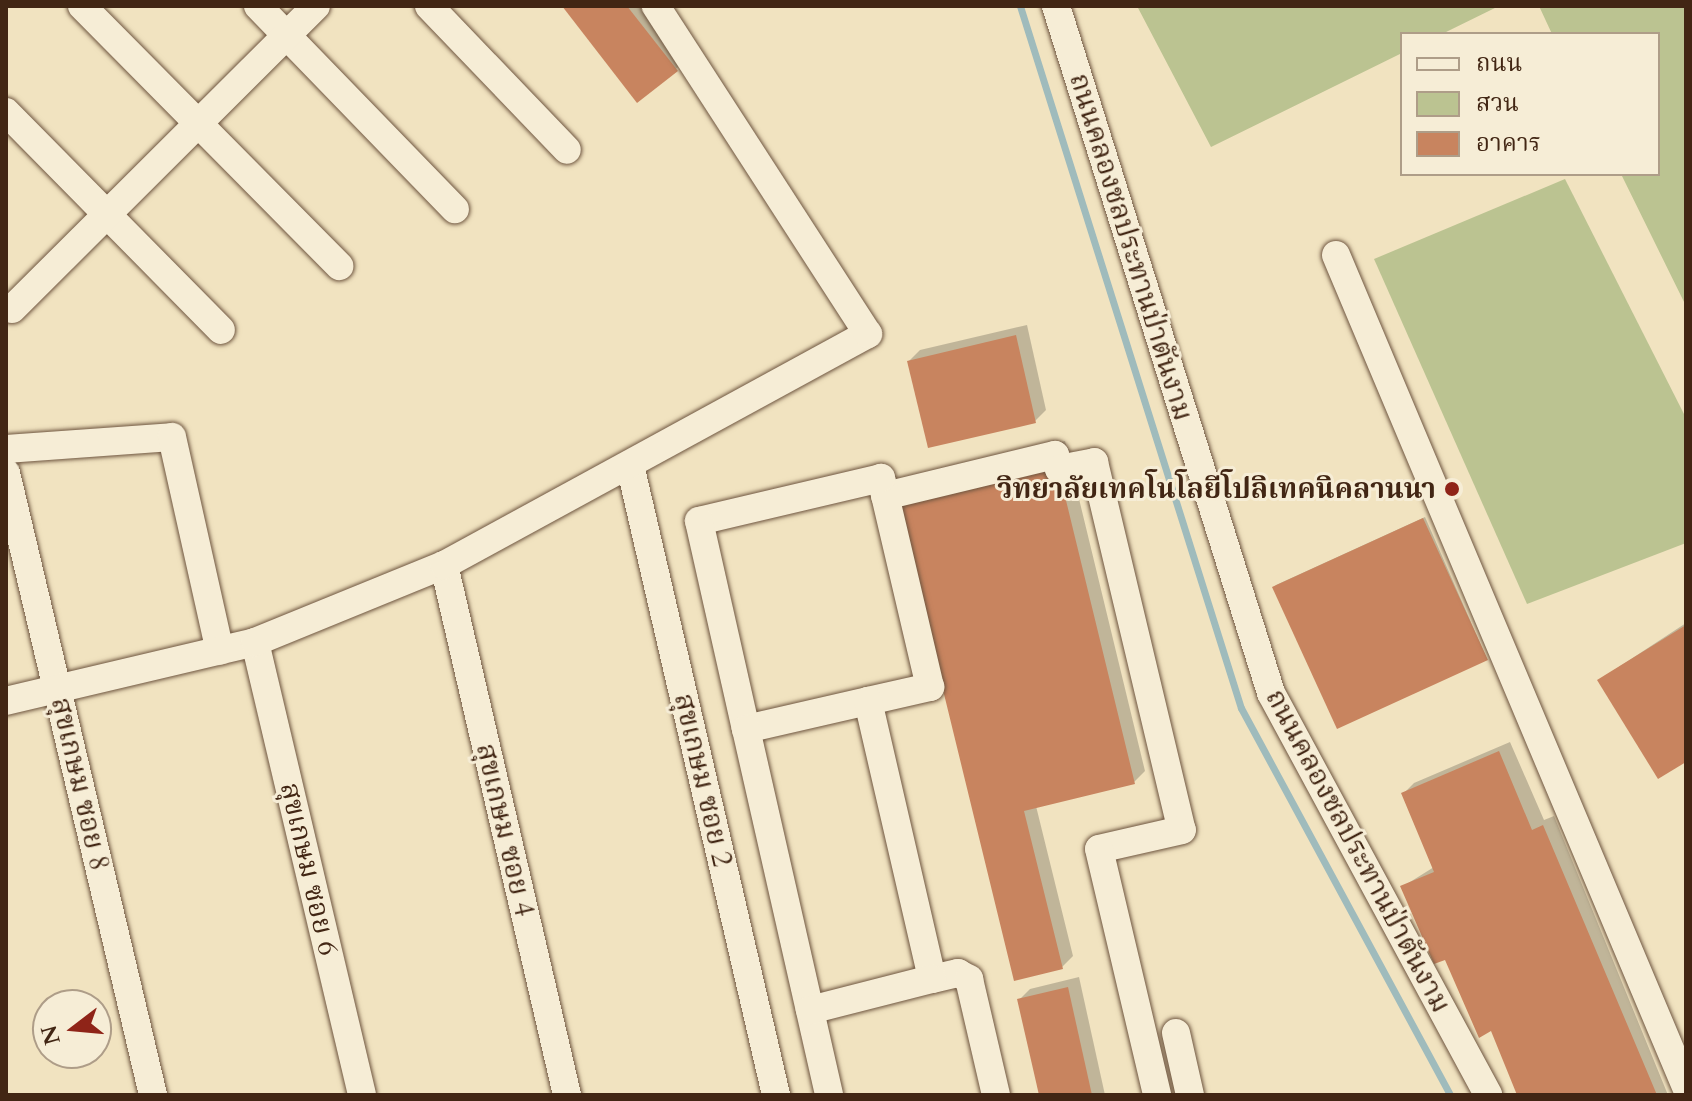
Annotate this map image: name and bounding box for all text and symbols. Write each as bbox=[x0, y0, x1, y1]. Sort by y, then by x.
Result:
legend bbox=[1400, 32, 1660, 176]
text: ถนน bbox=[1476, 47, 1522, 80]
street label: ถนนคลองชลประทานป่าตันงาม bbox=[1062, 69, 1200, 425]
text: สวน bbox=[1476, 87, 1519, 120]
text: อาคาร bbox=[1476, 127, 1541, 160]
place label: วิทยาลัยเทคโนโลยีโปลิเทคนิคลานนา bbox=[997, 472, 1436, 506]
marker: วิทยาลัยเทคโนโลยีโปลิเทคนิคลานนา bbox=[1443, 480, 1461, 498]
street label: ถนนคลองชลประทานป่าตันงาม bbox=[1258, 683, 1458, 1019]
street label: สุขเกษม ซอย 2 bbox=[667, 690, 739, 870]
street label: สุขเกษม ซอย 8 bbox=[44, 694, 116, 874]
street label: สุขเกษม ซอย 4 bbox=[469, 740, 541, 920]
street label: สุขเกษม ซอย 6 bbox=[273, 779, 345, 959]
north arrow bbox=[32, 989, 112, 1069]
text: N bbox=[34, 1022, 68, 1048]

